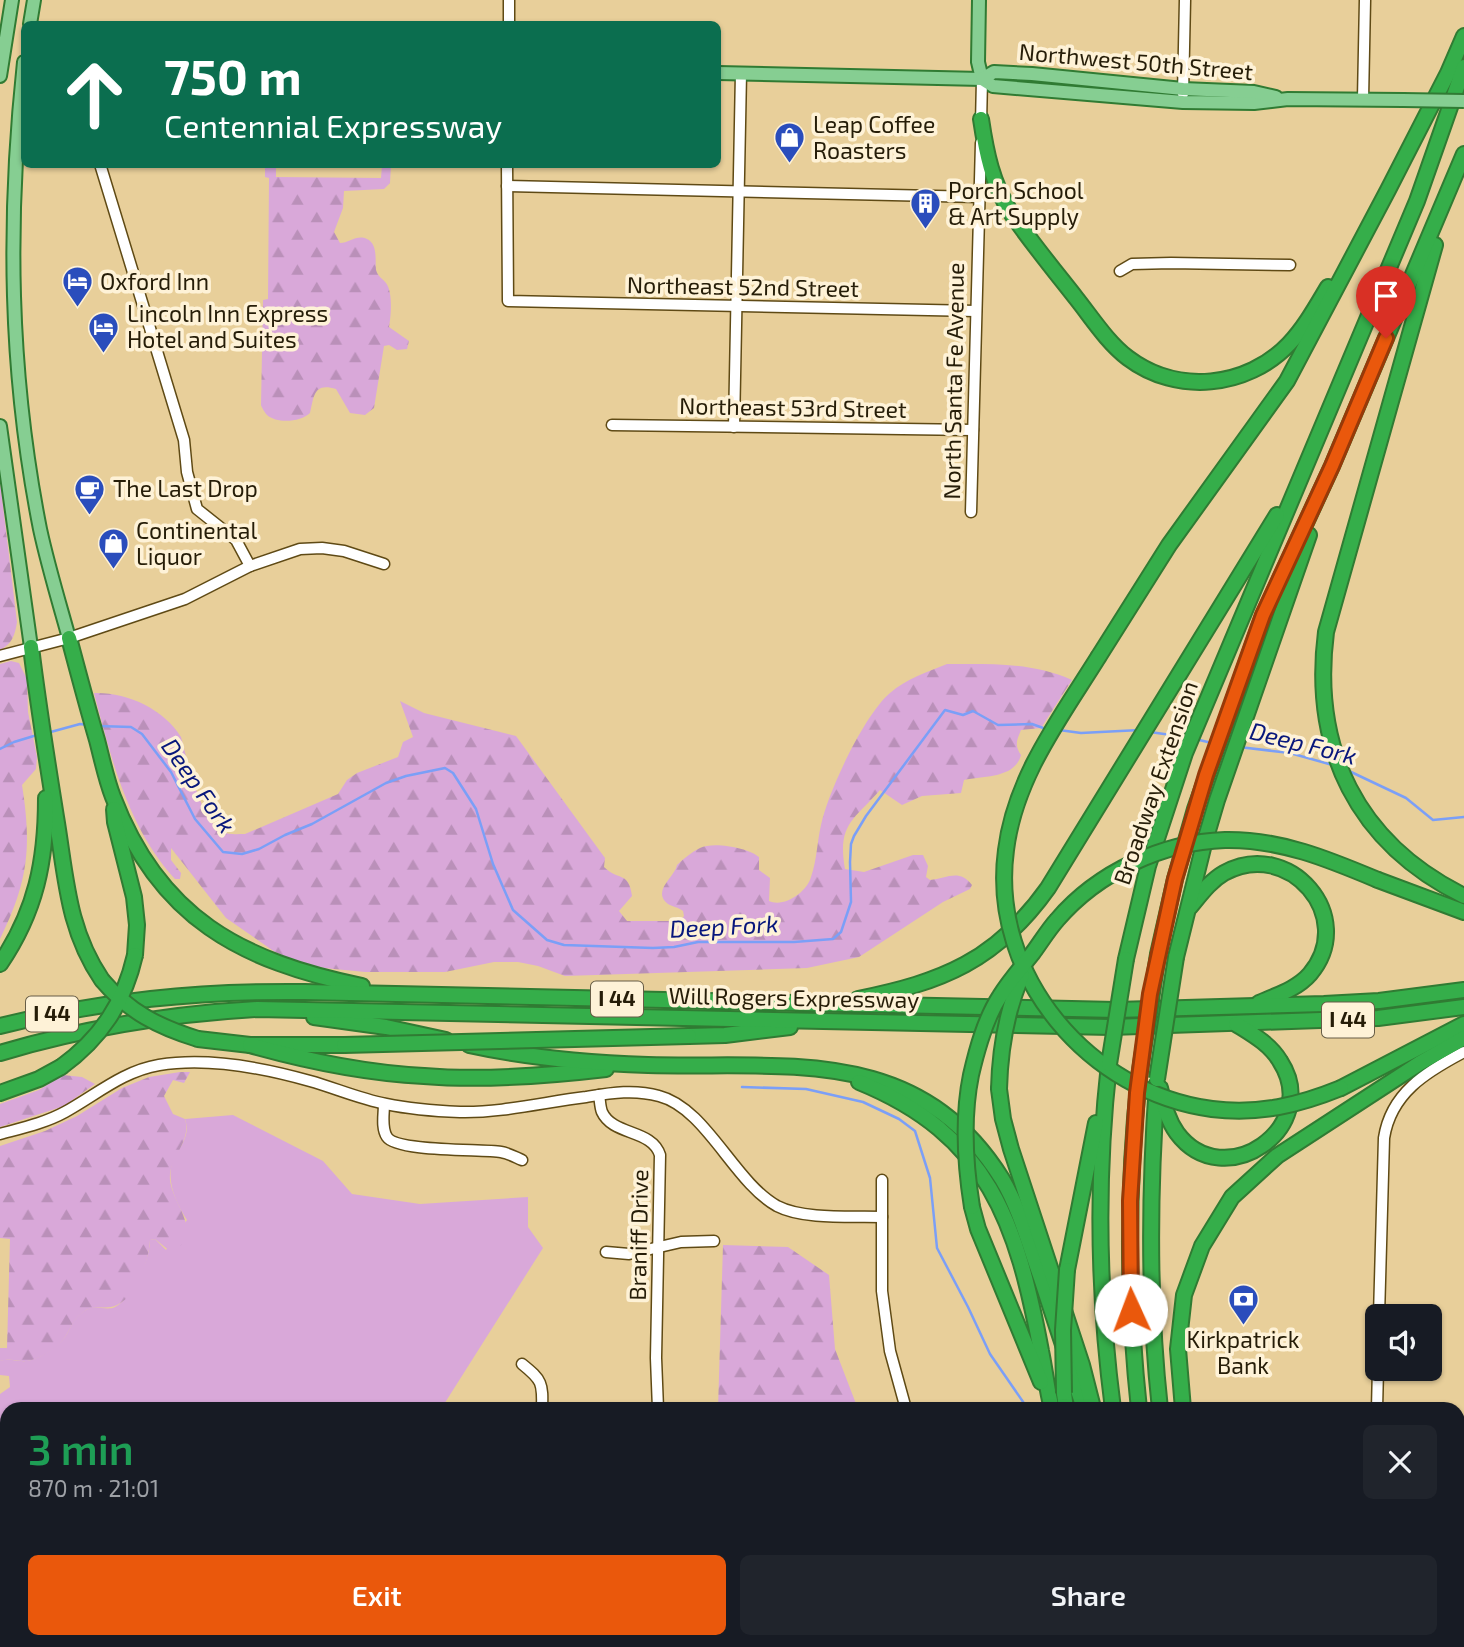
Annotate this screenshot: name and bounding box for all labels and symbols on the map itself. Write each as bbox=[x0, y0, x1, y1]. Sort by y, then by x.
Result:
street label: Northwest 50th Street bbox=[1018, 37, 1254, 85]
place label: Leap Coffee Roasters bbox=[813, 110, 935, 164]
shop icon: Leap Coffee Roasters bbox=[773, 121, 807, 165]
place label: Porch School & Art Supply bbox=[948, 176, 1084, 230]
building icon: Porch School & Art Supply bbox=[908, 187, 942, 231]
street label: North Santa Fe Avenue bbox=[937, 262, 969, 500]
hotel icon: Oxford Inn bbox=[60, 265, 94, 309]
pin bbox=[1356, 266, 1416, 338]
place label: Oxford Inn bbox=[100, 267, 209, 295]
street label: Northeast 52nd Street bbox=[627, 270, 859, 302]
place label: Lincoln Inn Express Hotel and Suites bbox=[127, 299, 328, 353]
hotel icon: Lincoln Inn Express Hotel and Suites bbox=[87, 310, 121, 354]
street label: Northeast 53rd Street bbox=[679, 391, 907, 423]
cafe icon: The Last Drop bbox=[73, 472, 107, 516]
place label: The Last Drop bbox=[113, 474, 258, 502]
place label: Continental Liquor bbox=[136, 516, 257, 570]
shop icon: Continental Liquor bbox=[96, 527, 130, 571]
street label: Broadway Extension bbox=[1107, 677, 1203, 888]
water label: Deep Fork bbox=[1247, 715, 1360, 770]
water label: Deep Fork bbox=[156, 732, 242, 838]
water label: Deep Fork bbox=[669, 908, 779, 943]
street label: Will Rogers Expressway bbox=[668, 981, 920, 1013]
road number: I 44 bbox=[591, 982, 643, 1016]
road number: I 44 bbox=[26, 996, 78, 1032]
road number: I 44 bbox=[1322, 1002, 1374, 1038]
street label: Braniff Drive bbox=[623, 1169, 653, 1301]
position arrow bbox=[1094, 1273, 1168, 1347]
bank icon: Kirkpatrick Bank bbox=[1226, 1282, 1260, 1326]
place label: Kirkpatrick Bank bbox=[1187, 1325, 1300, 1379]

